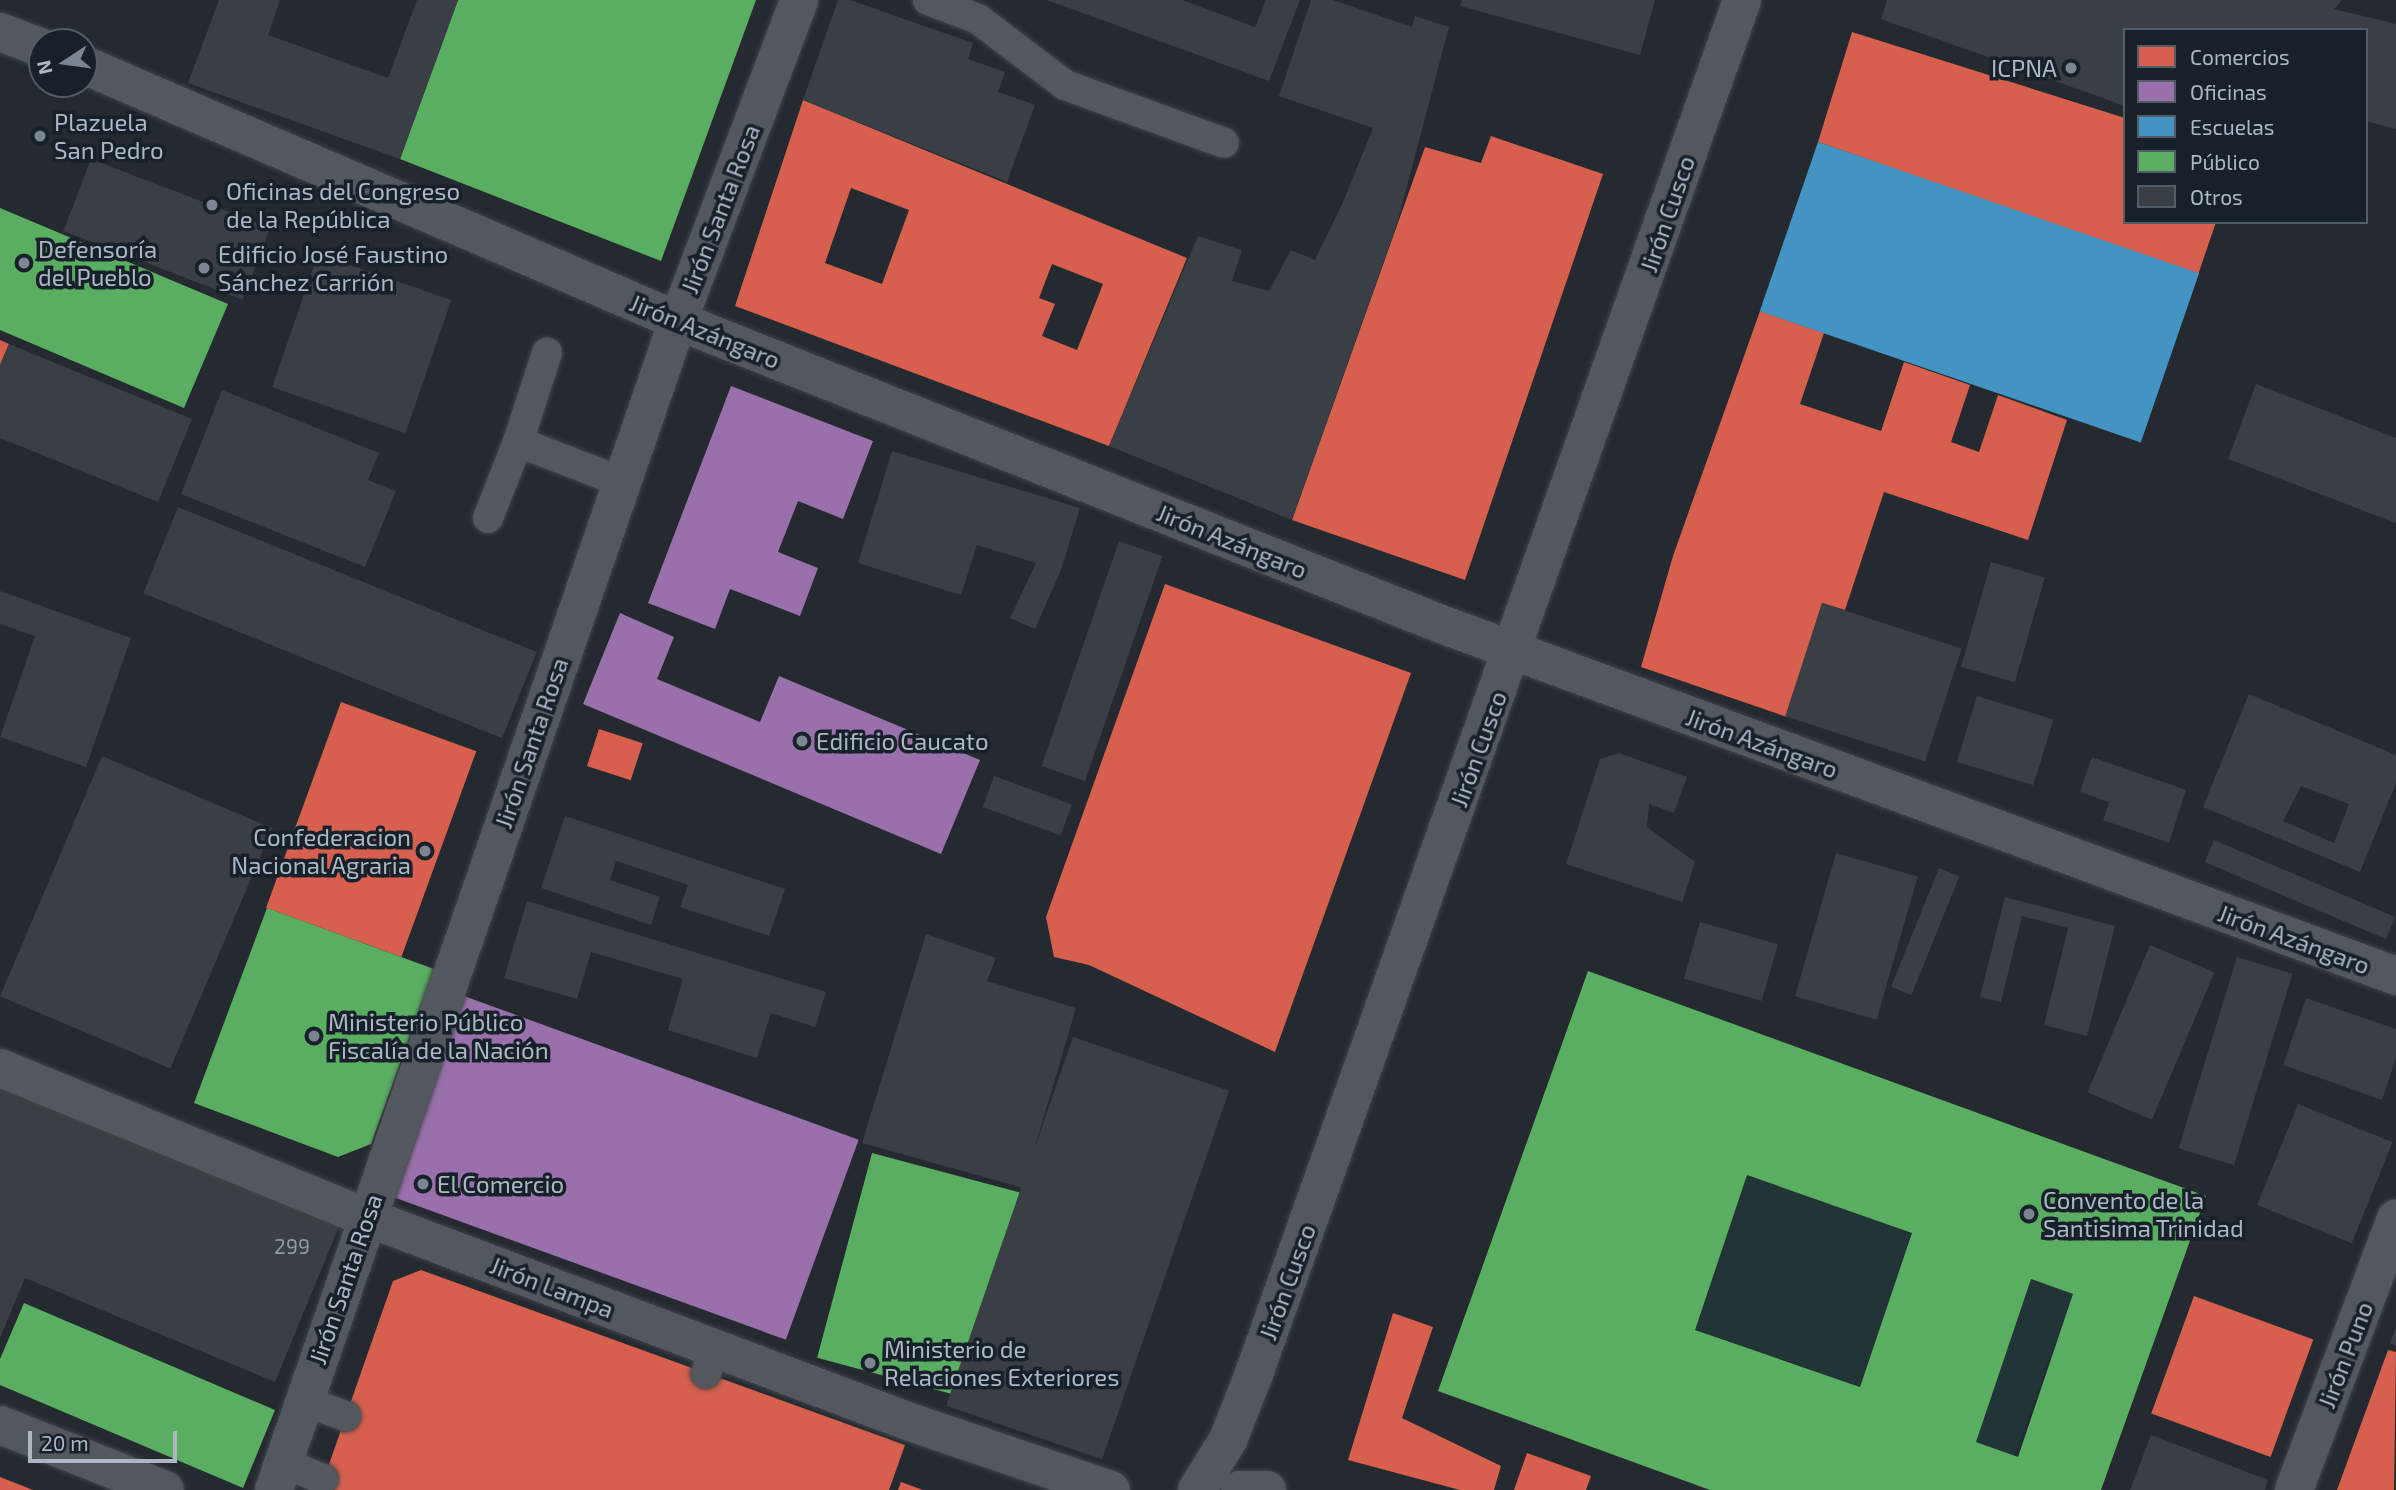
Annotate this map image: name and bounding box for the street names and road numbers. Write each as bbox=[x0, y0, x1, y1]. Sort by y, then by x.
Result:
street label: Jirón Santa Rosa bbox=[675, 121, 765, 297]
street label: Jirón Cusco bbox=[1634, 152, 1700, 276]
street label: Jirón Azángaro bbox=[625, 288, 785, 374]
street label: Jirón Azángaro bbox=[1152, 498, 1312, 584]
street label: Jirón Santa Rosa bbox=[488, 654, 574, 832]
street label: Jirón Cusco bbox=[1444, 687, 1512, 811]
street label: Jirón Azángaro bbox=[1682, 702, 1842, 784]
street label: Jirón Azángaro bbox=[2214, 898, 2374, 980]
street label: Jirón Santa Rosa bbox=[302, 1190, 388, 1368]
street label: Jirón Cusco bbox=[1253, 1220, 1321, 1344]
street label: Jirón Lampa bbox=[486, 1250, 618, 1324]
street label: Jirón Puno bbox=[2312, 1298, 2378, 1412]

